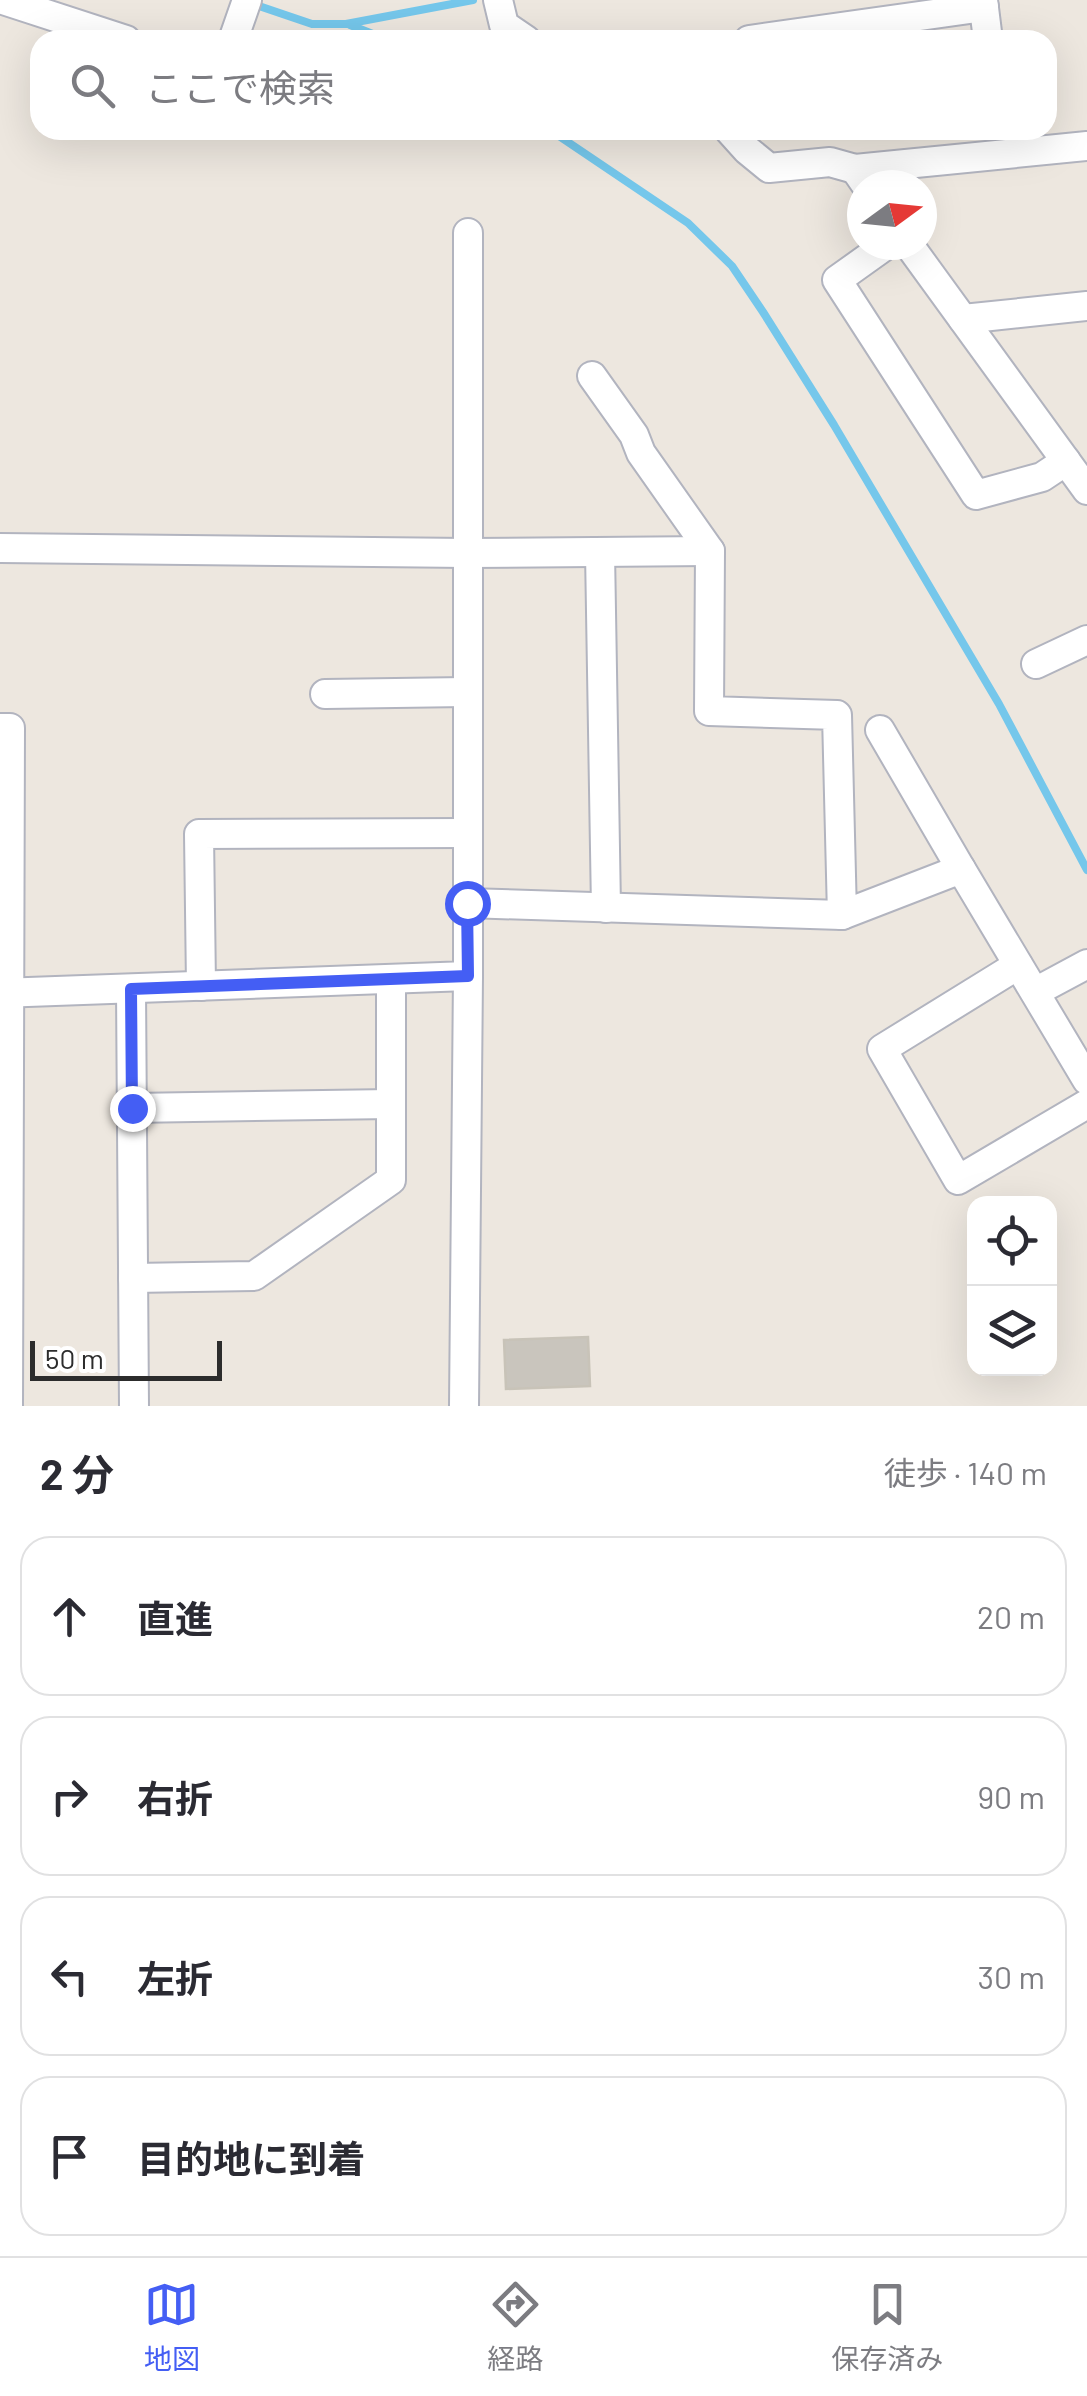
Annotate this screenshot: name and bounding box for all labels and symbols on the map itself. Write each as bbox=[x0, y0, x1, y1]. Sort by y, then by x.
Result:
north arrow bbox=[847, 170, 937, 260]
route start bbox=[445, 881, 491, 927]
route end bbox=[110, 1086, 156, 1132]
scale bar bbox=[30, 1336, 222, 1380]

